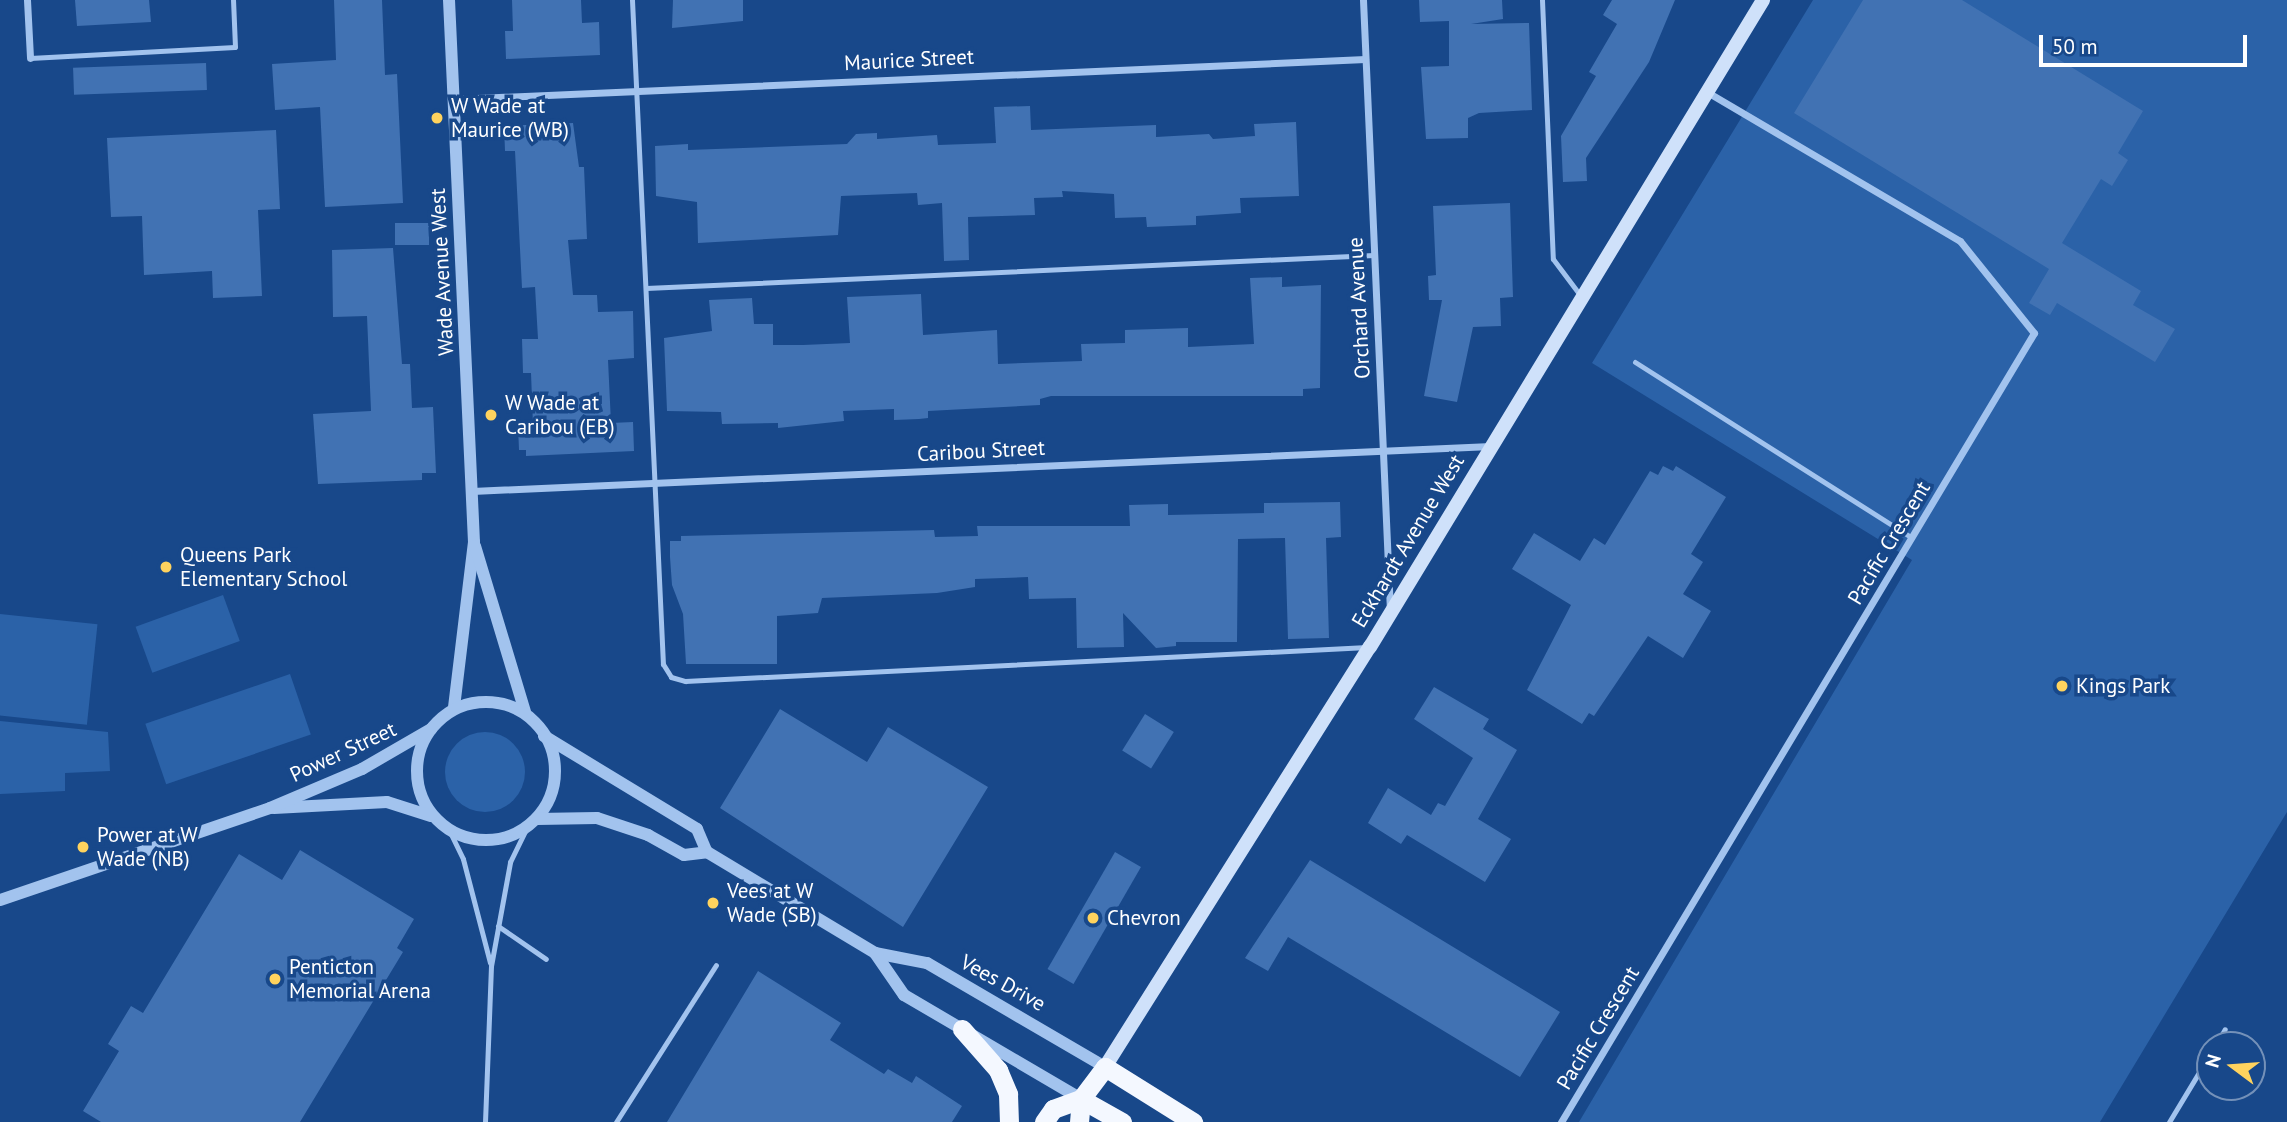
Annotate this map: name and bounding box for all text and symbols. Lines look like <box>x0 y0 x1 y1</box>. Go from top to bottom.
scale bar <box>2042 21 2250 65</box>
text: 50 m <box>2052 33 2098 60</box>
street label: Maurice Street <box>843 44 975 76</box>
place label: W Wade at Maurice (WB) <box>451 93 569 143</box>
marker: W Wade at Maurice (WB) <box>429 110 445 126</box>
street label: Wade Avenue West <box>425 187 459 357</box>
street label: Orchard Avenue <box>1343 236 1375 380</box>
place label: W Wade at Caribou (EB) <box>505 390 615 440</box>
marker: W Wade at Caribou (EB) <box>483 407 499 423</box>
street label: Caribou Street <box>916 435 1046 467</box>
street label: Eckhardt Avenue West <box>1346 450 1470 632</box>
street label: Pacific Crescent <box>1842 477 1936 609</box>
place label: Queens Park Elementary School <box>180 542 348 592</box>
marker: Queens Park Elementary School <box>158 559 174 575</box>
place label: Kings Park <box>2076 673 2170 699</box>
marker: Kings Park <box>2054 678 2070 694</box>
street label: Power Street <box>286 716 400 788</box>
place label: Power at W Wade (NB) <box>97 822 198 872</box>
marker: Power at W Wade (NB) <box>75 839 91 855</box>
place label: Vees at W Wade (SB) <box>727 878 817 928</box>
marker: Vees at W Wade (SB) <box>705 895 721 911</box>
place label: Chevron <box>1107 905 1181 931</box>
marker: Chevron <box>1085 910 1101 926</box>
street label: Vees Drive <box>956 949 1050 1017</box>
place label: Penticton Memorial Arena <box>289 954 432 1004</box>
street label: Pacific Crescent <box>1551 962 1645 1094</box>
marker: Penticton Memorial Arena <box>267 971 283 987</box>
north arrow <box>2196 1031 2266 1101</box>
text: N <box>2199 1051 2226 1070</box>

